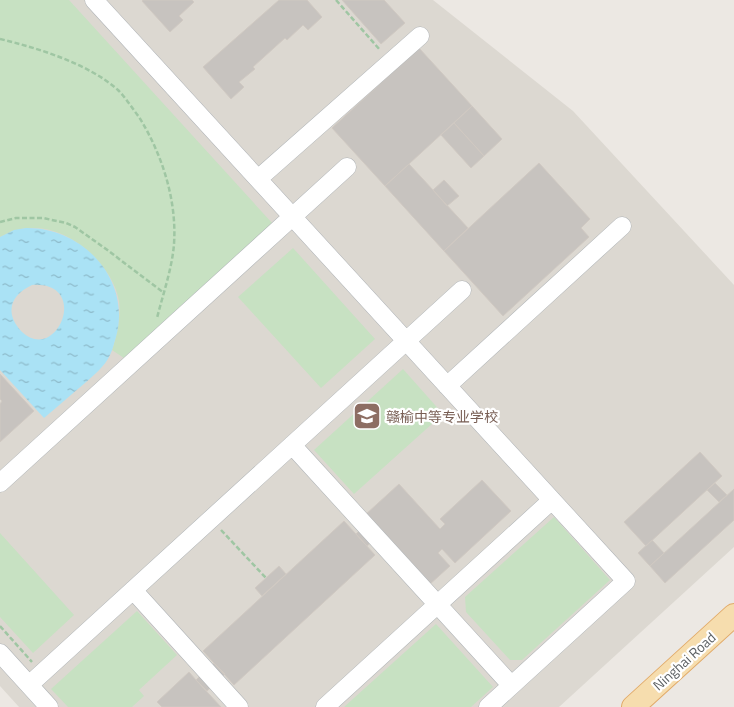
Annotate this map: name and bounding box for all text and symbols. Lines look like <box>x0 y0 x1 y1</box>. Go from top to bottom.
school or university icon: 赣榆中等专业学校 <box>352 401 382 431</box>
place label: 赣榆中等专业学校 <box>386 406 498 427</box>
street label: Ninghai Road <box>648 627 720 695</box>

